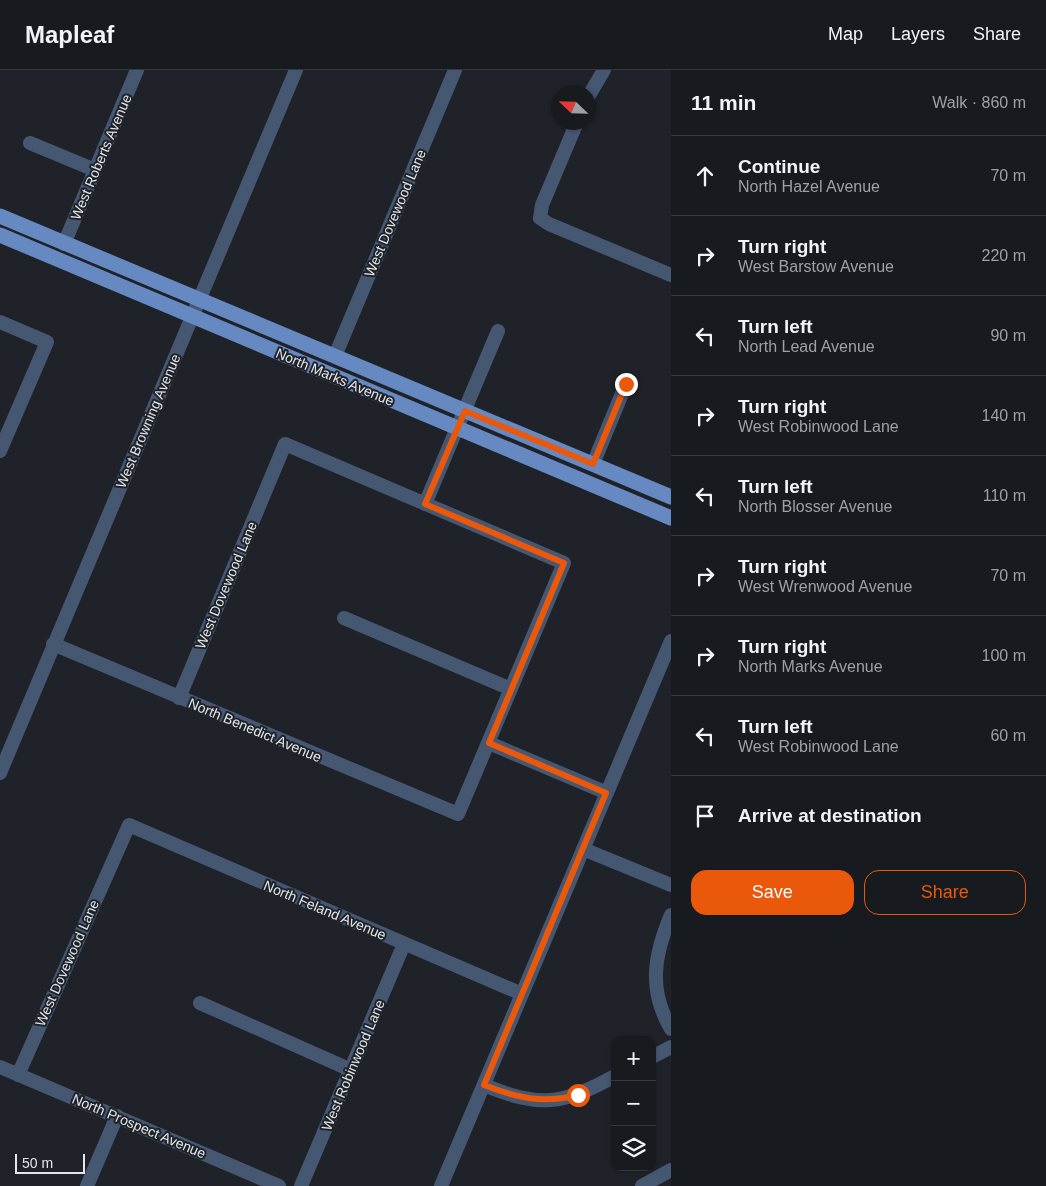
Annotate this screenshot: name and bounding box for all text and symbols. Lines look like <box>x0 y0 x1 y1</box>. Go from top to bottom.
text: Mapleaf <box>25 21 114 48</box>
text: Map <box>828 24 863 44</box>
text: Layers <box>891 24 945 44</box>
text: Share <box>973 24 1021 44</box>
north arrow <box>551 85 596 130</box>
text: 11 min <box>691 91 756 114</box>
street label: West Roberts Avenue <box>67 92 135 222</box>
text: Walk · 860 m <box>932 94 1026 111</box>
street label: West Dovewood Lane <box>361 147 429 279</box>
text: Continue <box>738 156 820 177</box>
icon: ahead <box>691 162 719 190</box>
text: 70 m <box>990 167 1026 184</box>
text: North Hazel Avenue <box>738 178 880 195</box>
text: Turn right <box>738 236 826 257</box>
icon: right <box>691 242 719 270</box>
text: 220 m <box>982 247 1026 264</box>
text: West Barstow Avenue <box>738 258 894 275</box>
text: Turn left <box>738 316 813 337</box>
icon: left <box>691 322 719 350</box>
text: 90 m <box>990 327 1026 344</box>
text: North Lead Avenue <box>738 338 875 355</box>
street label: North Marks Avenue <box>274 345 397 409</box>
street label: West Browning Avenue <box>112 351 184 491</box>
route end <box>615 373 638 396</box>
text: Turn right <box>738 396 826 417</box>
icon: right <box>691 402 719 430</box>
text: 140 m <box>982 407 1026 424</box>
text: West Robinwood Lane <box>738 418 899 435</box>
text: Turn left <box>738 476 813 497</box>
icon: left <box>691 482 719 510</box>
text: 110 m <box>983 487 1026 504</box>
text: North Blosser Avenue <box>738 498 892 515</box>
street label: West Dovewood Lane <box>192 519 260 651</box>
text: Turn right <box>738 556 826 577</box>
icon: right <box>691 562 719 590</box>
text: 70 m <box>990 567 1026 584</box>
text: West Wrenwood Avenue <box>738 578 912 595</box>
text: Turn right <box>738 636 826 657</box>
icon: right <box>691 642 719 670</box>
text: 100 m <box>982 647 1026 664</box>
text: North Marks Avenue <box>738 658 883 675</box>
street label: North Benedict Avenue <box>186 695 324 765</box>
text: Turn left <box>738 716 813 737</box>
icon: left <box>691 722 719 750</box>
text: 60 m <box>990 727 1026 744</box>
text: West Robinwood Lane <box>738 738 899 755</box>
icon: arrive <box>691 802 719 830</box>
text: Arrive at destination <box>738 805 922 826</box>
button: Save <box>691 870 854 915</box>
button: Share <box>864 870 1026 915</box>
street label: North Feland Avenue <box>261 877 389 943</box>
street label: West Dovewood Lane <box>32 897 102 1029</box>
street label: West Robinwood Lane <box>318 997 388 1133</box>
map controls <box>611 1036 656 1171</box>
button: + <box>611 1036 656 1081</box>
button: − <box>611 1081 656 1126</box>
route start <box>567 1084 590 1107</box>
street label: North Prospect Avenue <box>70 1091 208 1162</box>
button: layers <box>611 1126 656 1171</box>
scale bar <box>15 1151 85 1174</box>
text: 50 m <box>22 1155 53 1171</box>

